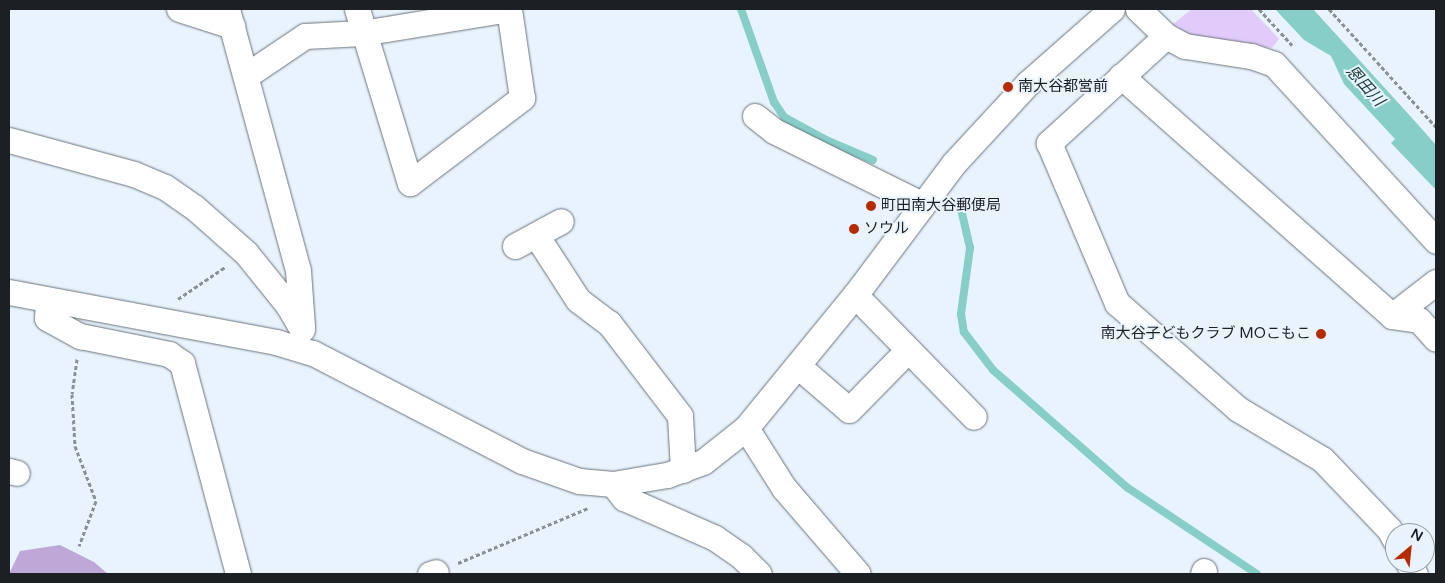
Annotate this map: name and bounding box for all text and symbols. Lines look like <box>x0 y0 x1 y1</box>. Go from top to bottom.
water label: 恩田川 <box>1342 62 1388 110</box>
place label: 南大谷都営前 <box>1018 78 1108 96</box>
marker: 南大谷都営前 <box>1002 81 1014 93</box>
place label: 町田南大谷郵便局 <box>881 197 1001 215</box>
marker: 町田南大谷郵便局 <box>865 200 877 212</box>
place label: ソウル <box>864 220 909 238</box>
marker: ソウル <box>848 223 860 235</box>
place label: 南大谷子どもクラブ MOこもこ <box>1100 325 1311 343</box>
marker: 南大谷子どもクラブ MOこもこ <box>1315 328 1327 340</box>
north arrow <box>1385 523 1435 573</box>
text: N <box>1408 525 1426 545</box>

